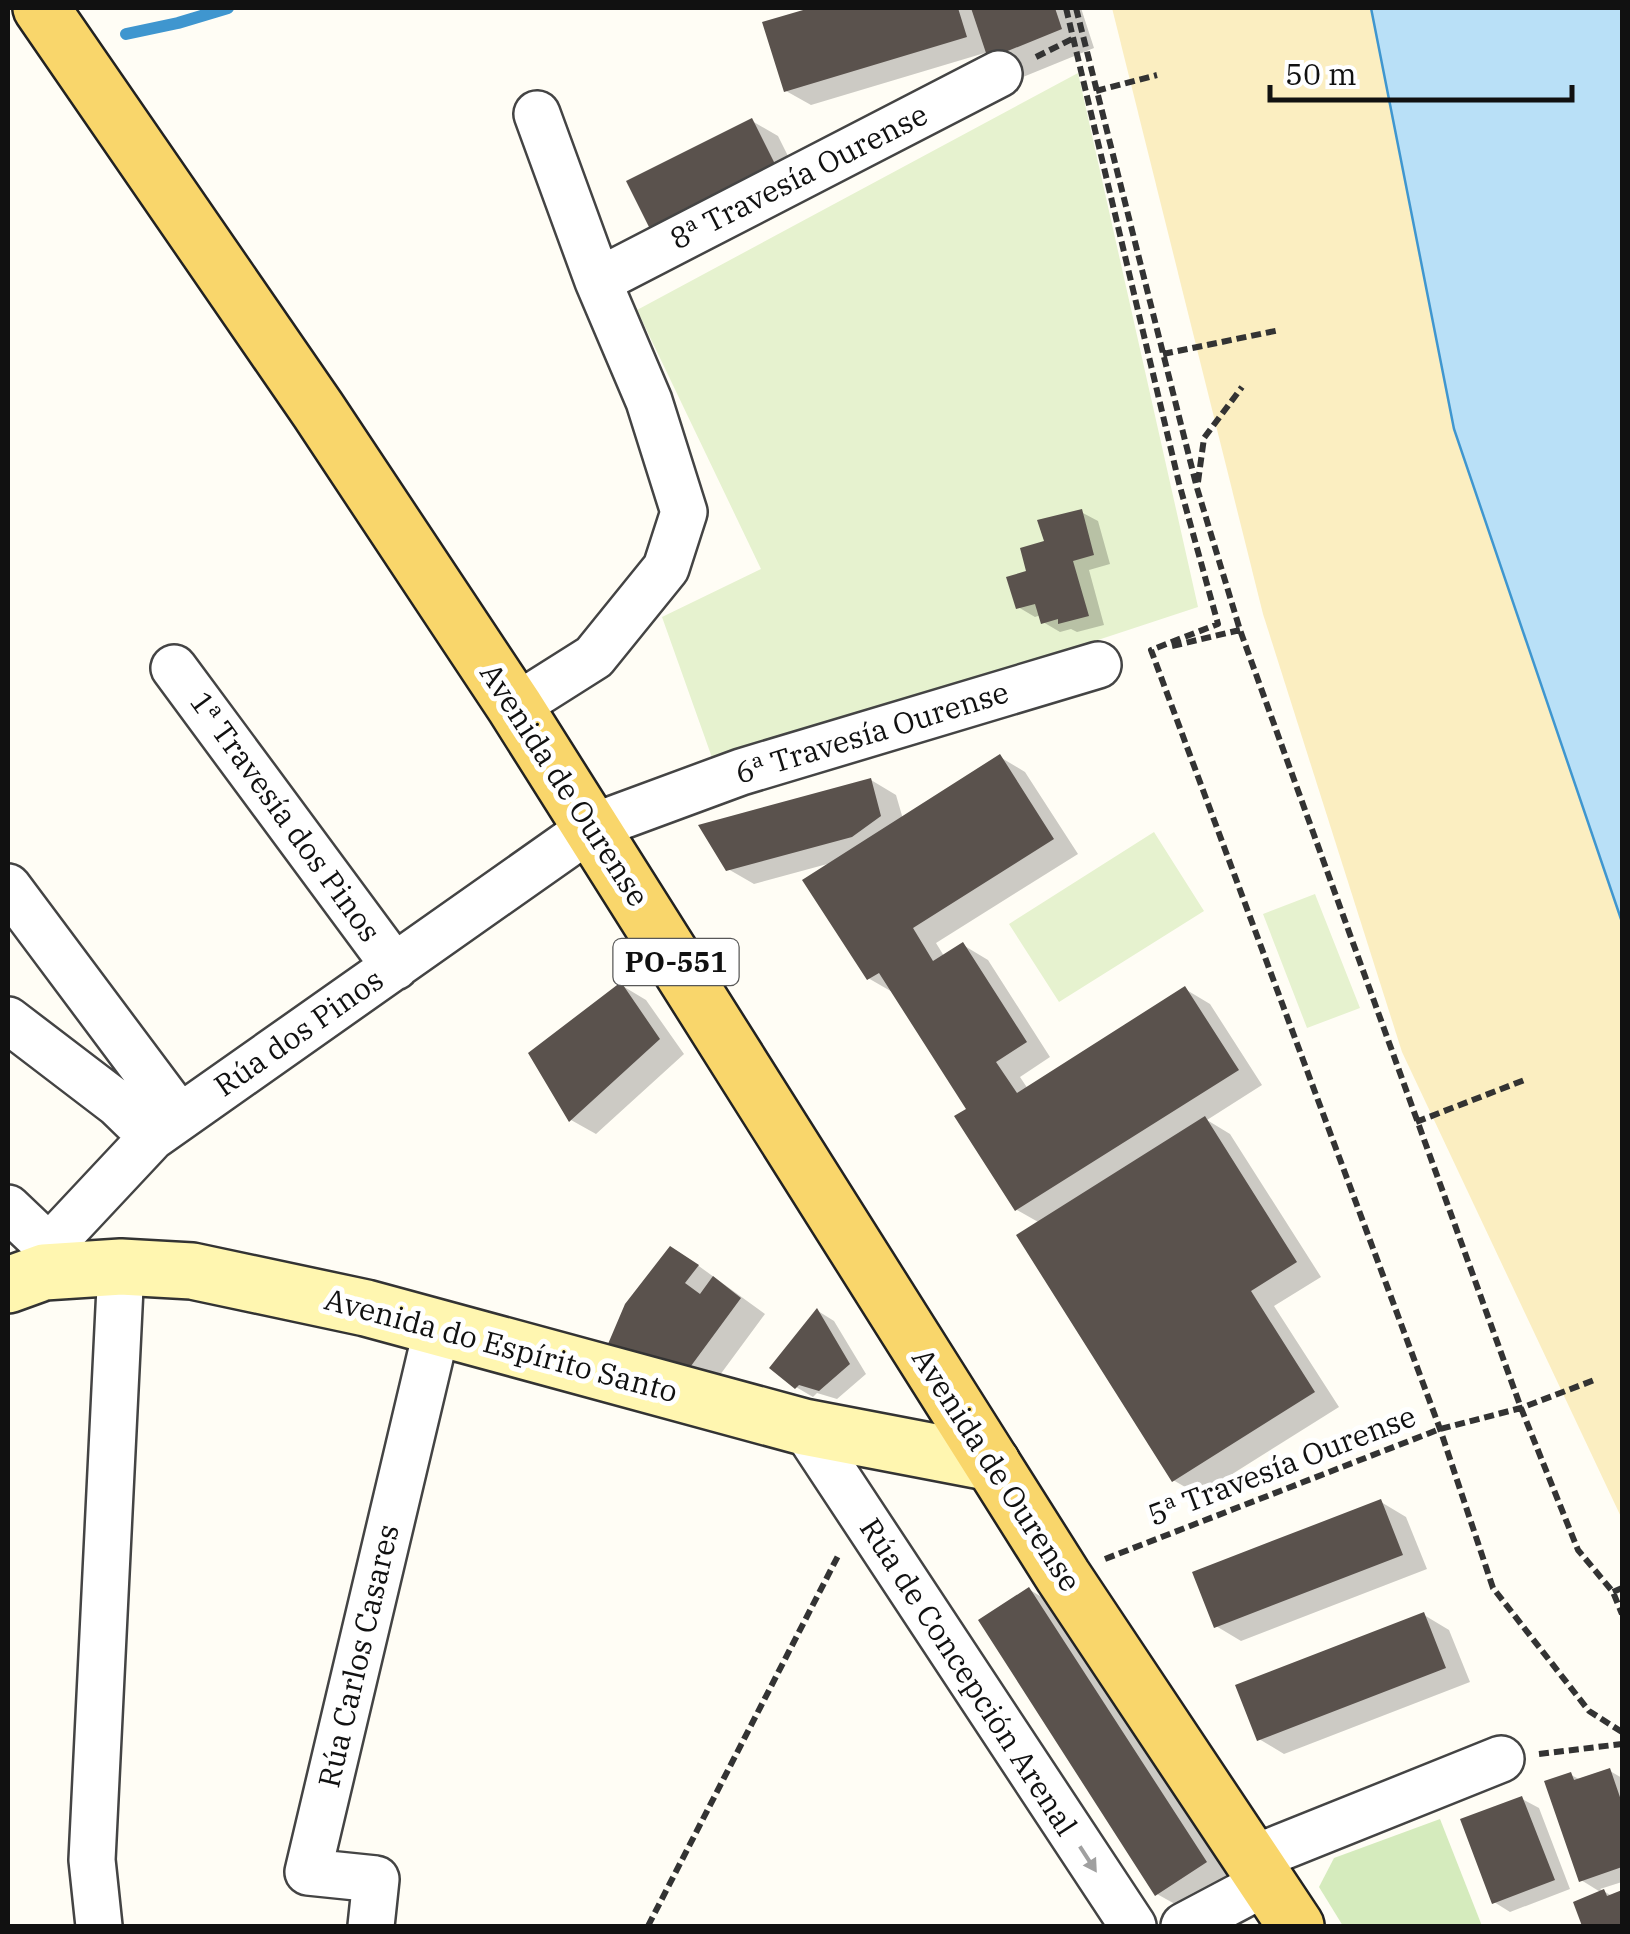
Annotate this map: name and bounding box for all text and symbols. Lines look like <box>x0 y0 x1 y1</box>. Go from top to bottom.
scale bar <box>1270 40 1572 102</box>
text: 50 m <box>1285 54 1357 93</box>
street label: 8ª Travesía Ourense <box>663 94 934 257</box>
street label: Avenida de Ourense <box>472 655 659 913</box>
street label: 6ª Travesía Ourense <box>730 671 1013 792</box>
street label: 1ª Travesía dos Pinos <box>182 683 390 949</box>
road number: PO-551 <box>614 939 738 985</box>
street label: Rúa dos Pinos <box>206 959 390 1104</box>
street label: Avenida do Espírito Santo <box>321 1279 682 1410</box>
street label: Avenida de Ourense <box>904 1340 1091 1598</box>
street label: 5ª Travesía Ourense <box>1142 1396 1421 1534</box>
street label: Rúa de Concepción Arenal <box>852 1510 1087 1842</box>
street label: Rúa Carlos Casares <box>308 1520 407 1791</box>
one-way arrow <box>1079 1845 1097 1872</box>

